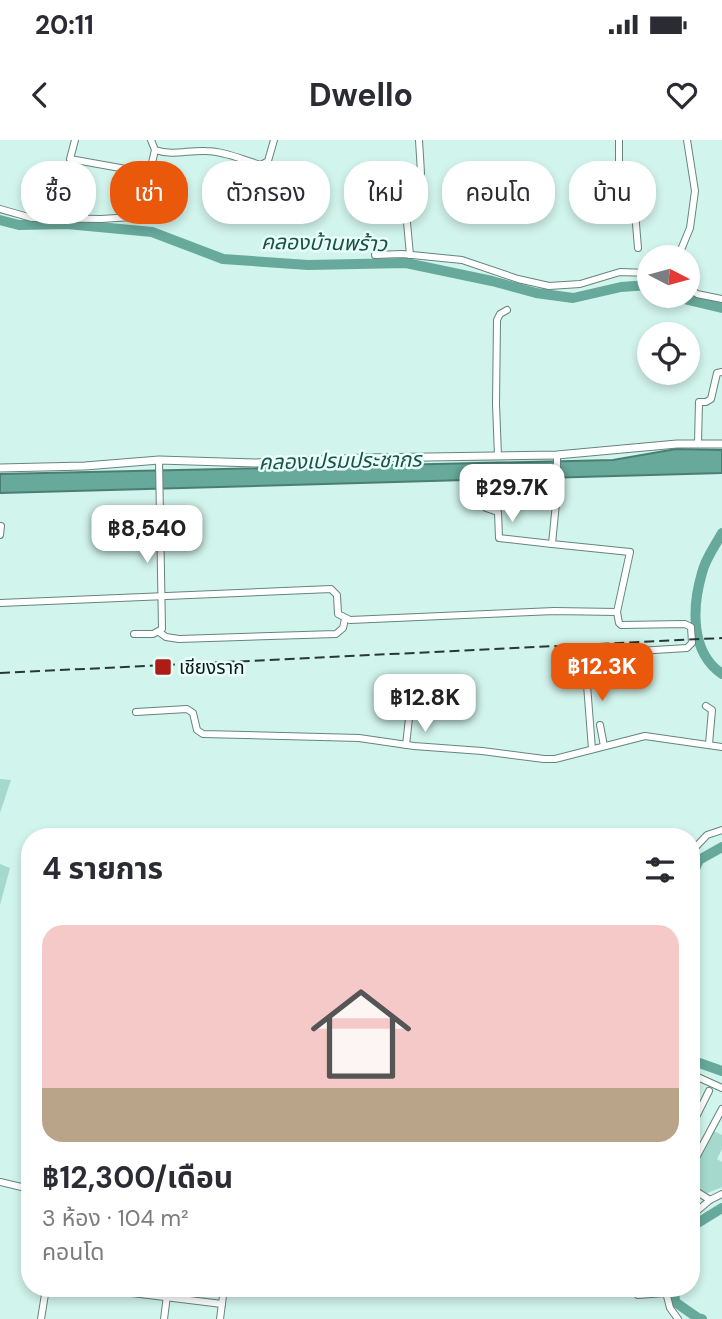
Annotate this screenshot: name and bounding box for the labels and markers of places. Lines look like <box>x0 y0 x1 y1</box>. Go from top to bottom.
pin: ฿29.7K <box>455 464 569 524</box>
pin: ฿8,540 <box>90 506 204 565</box>
pin: ฿12.3K <box>545 644 659 703</box>
place label: เชียงราก <box>179 655 245 680</box>
marker: เชียงราก <box>153 657 173 677</box>
pin: ฿12.8K <box>368 674 482 734</box>

